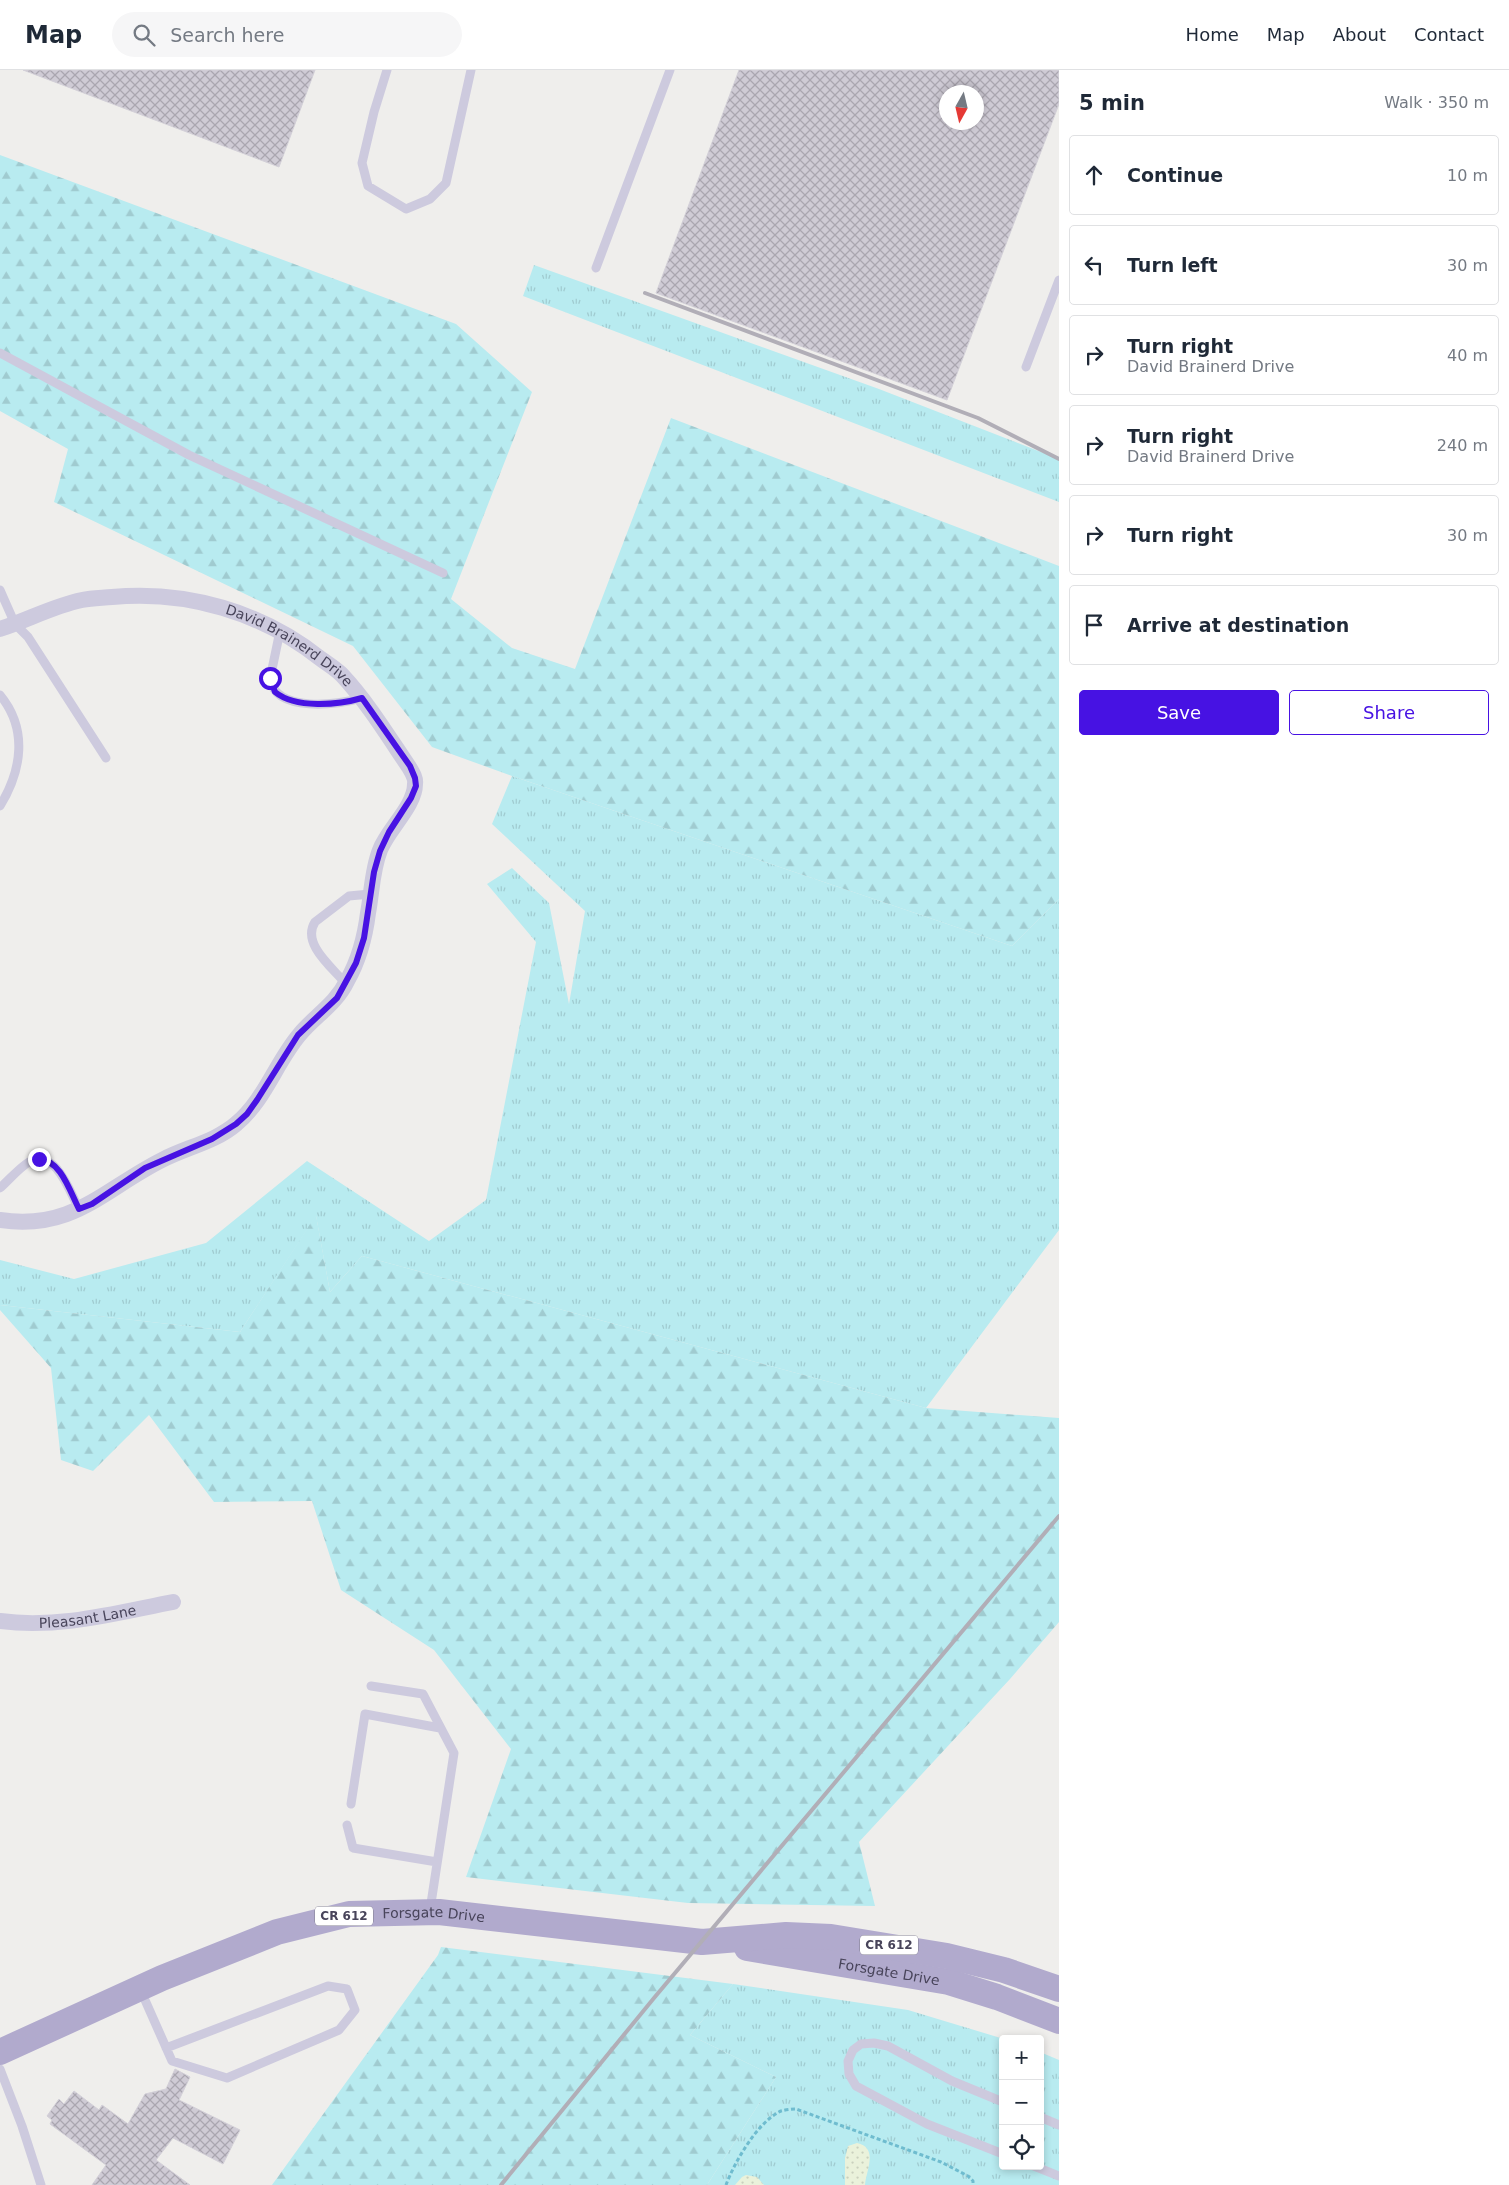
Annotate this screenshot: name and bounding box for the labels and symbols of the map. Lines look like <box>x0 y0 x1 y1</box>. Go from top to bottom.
north arrow <box>939 85 984 130</box>
street label: David Brainerd Drive <box>224 601 356 689</box>
route start <box>259 667 282 690</box>
route end <box>28 1148 51 1171</box>
street label: Pleasant Lane <box>39 1602 138 1631</box>
street label: Forsgate Drive <box>382 1904 486 1925</box>
road number: CR 612 <box>315 1906 373 1925</box>
road number: CR 612 <box>860 1936 918 1954</box>
street label: Forsgate Drive <box>837 1955 941 1988</box>

